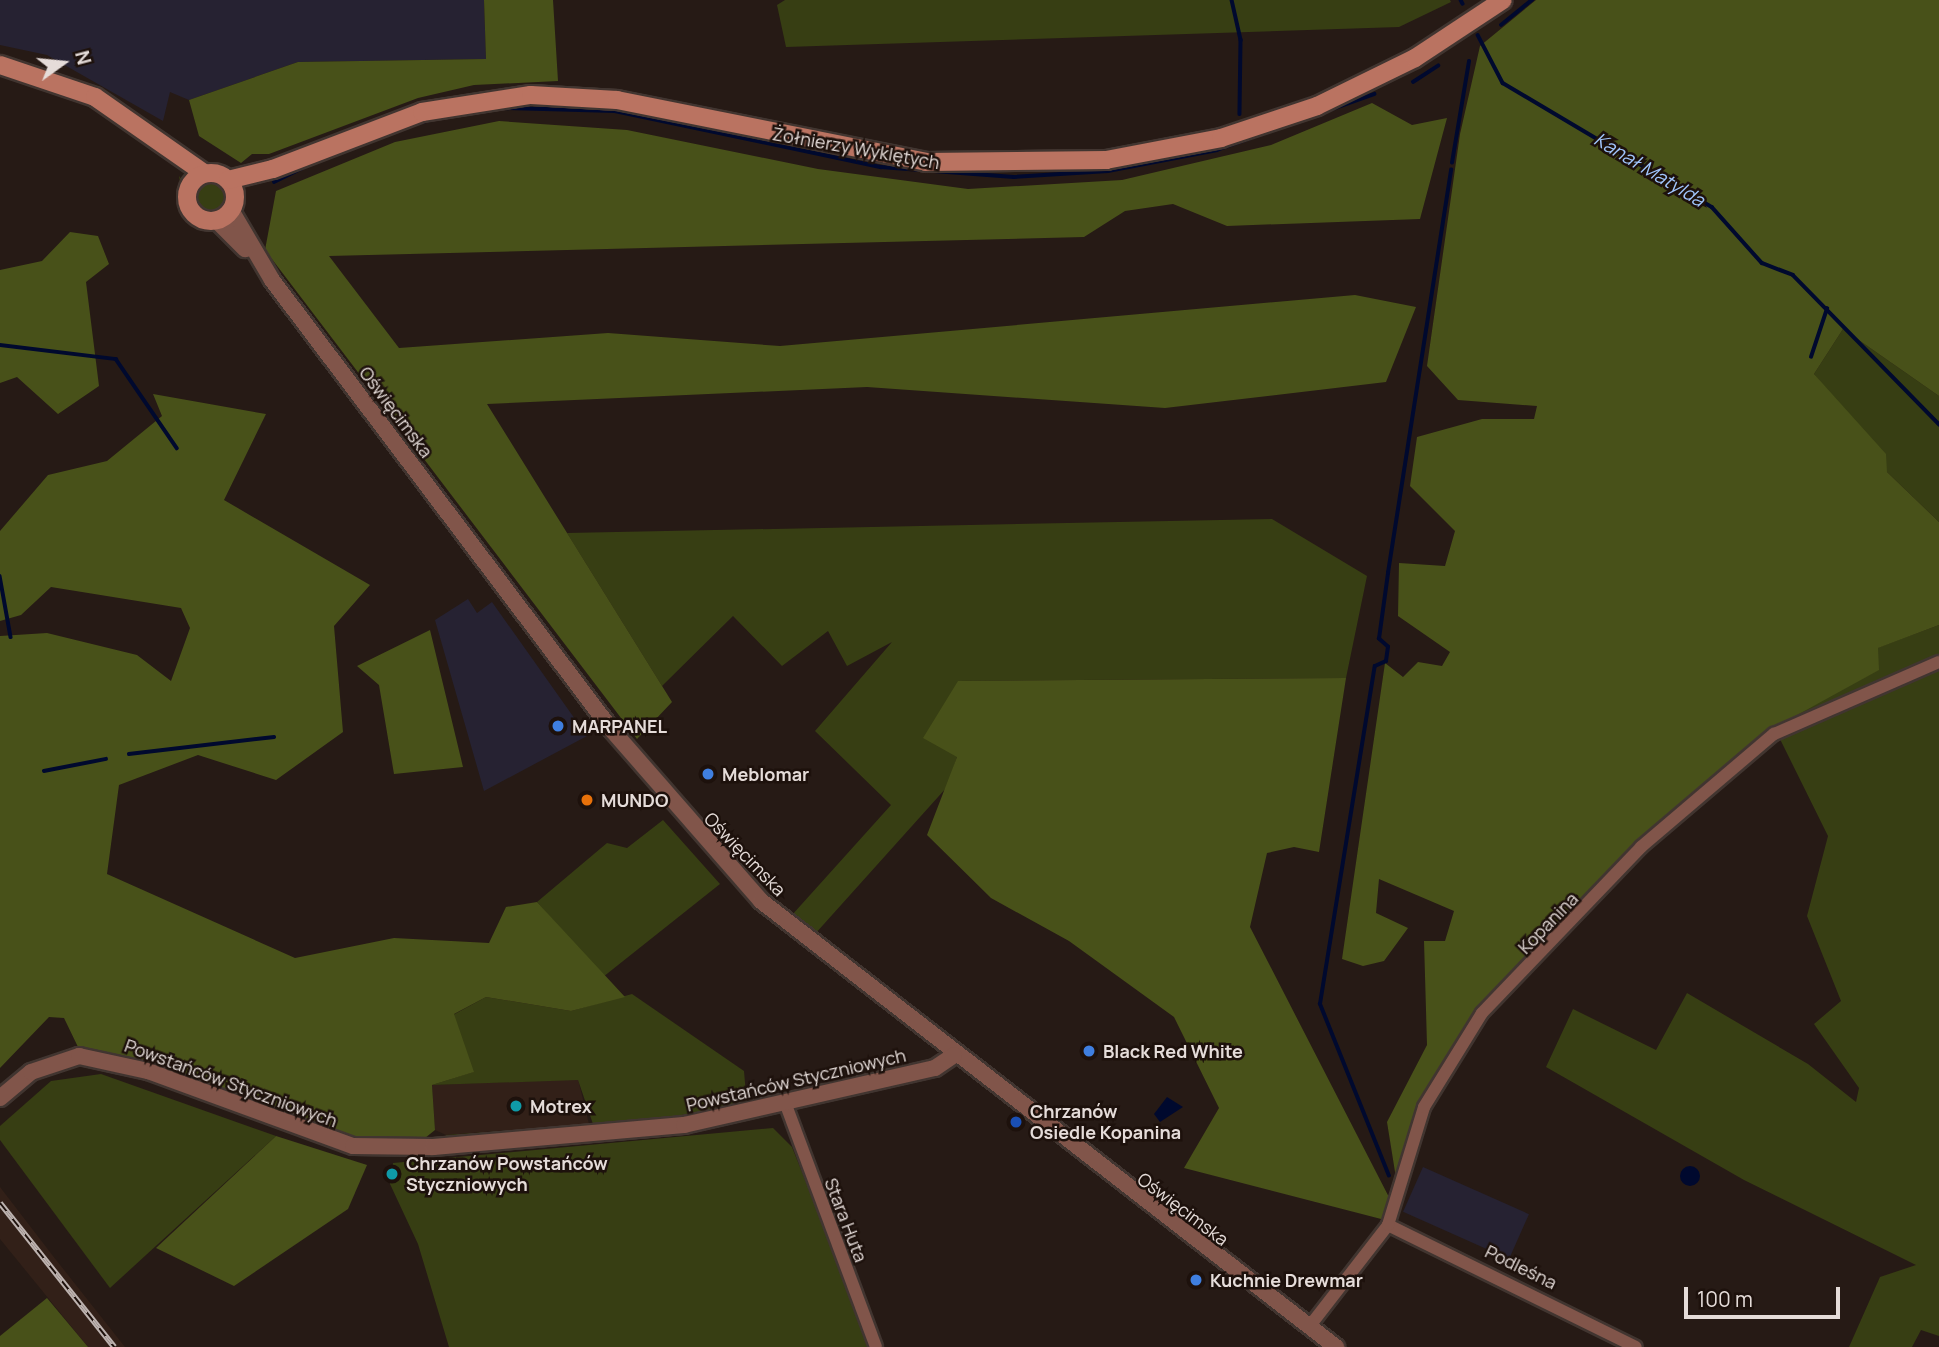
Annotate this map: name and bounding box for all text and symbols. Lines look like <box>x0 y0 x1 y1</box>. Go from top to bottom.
north arrow <box>28 28 98 98</box>
text: N <box>69 48 98 68</box>
street label: Żołnierzy Wyklętych <box>771 123 941 173</box>
water label: Kanał Matylda <box>1590 128 1708 212</box>
street label: Oświęcimska <box>355 362 437 462</box>
place label: MARPANEL <box>572 715 667 737</box>
marker: MARPANEL <box>550 718 566 734</box>
place label: Meblomar <box>722 763 809 785</box>
marker: Meblomar <box>700 766 716 782</box>
place label: MUNDO <box>601 789 668 811</box>
marker: MUNDO <box>579 792 595 808</box>
street label: Oświęcimska <box>700 808 790 900</box>
street label: Kopanina <box>1514 888 1582 958</box>
street label: Powstańców Styczniowych <box>122 1034 340 1132</box>
place label: Black Red White <box>1103 1040 1243 1062</box>
marker: Black Red White <box>1081 1043 1097 1059</box>
street label: Powstańców Styczniowych <box>684 1044 908 1116</box>
place label: Motrex <box>530 1095 592 1117</box>
marker: Motrex <box>508 1098 524 1114</box>
place label: Chrzanów Osiedle Kopanina <box>1030 1101 1181 1144</box>
marker: Chrzanów Osiedle Kopanina <box>1008 1114 1024 1130</box>
place label: Chrzanów Powstańców Styczniowych <box>406 1153 608 1196</box>
marker: Chrzanów Powstańców Styczniowych <box>384 1166 400 1182</box>
street label: Oświęcimska <box>1133 1168 1233 1250</box>
street label: Stara Huta <box>820 1175 872 1265</box>
street label: Podleśna <box>1482 1240 1560 1294</box>
place label: Kuchnie Drewmar <box>1210 1269 1363 1291</box>
marker: Kuchnie Drewmar <box>1188 1272 1204 1288</box>
scale bar <box>1687 1274 1843 1318</box>
text: 100 m <box>1697 1285 1753 1313</box>

